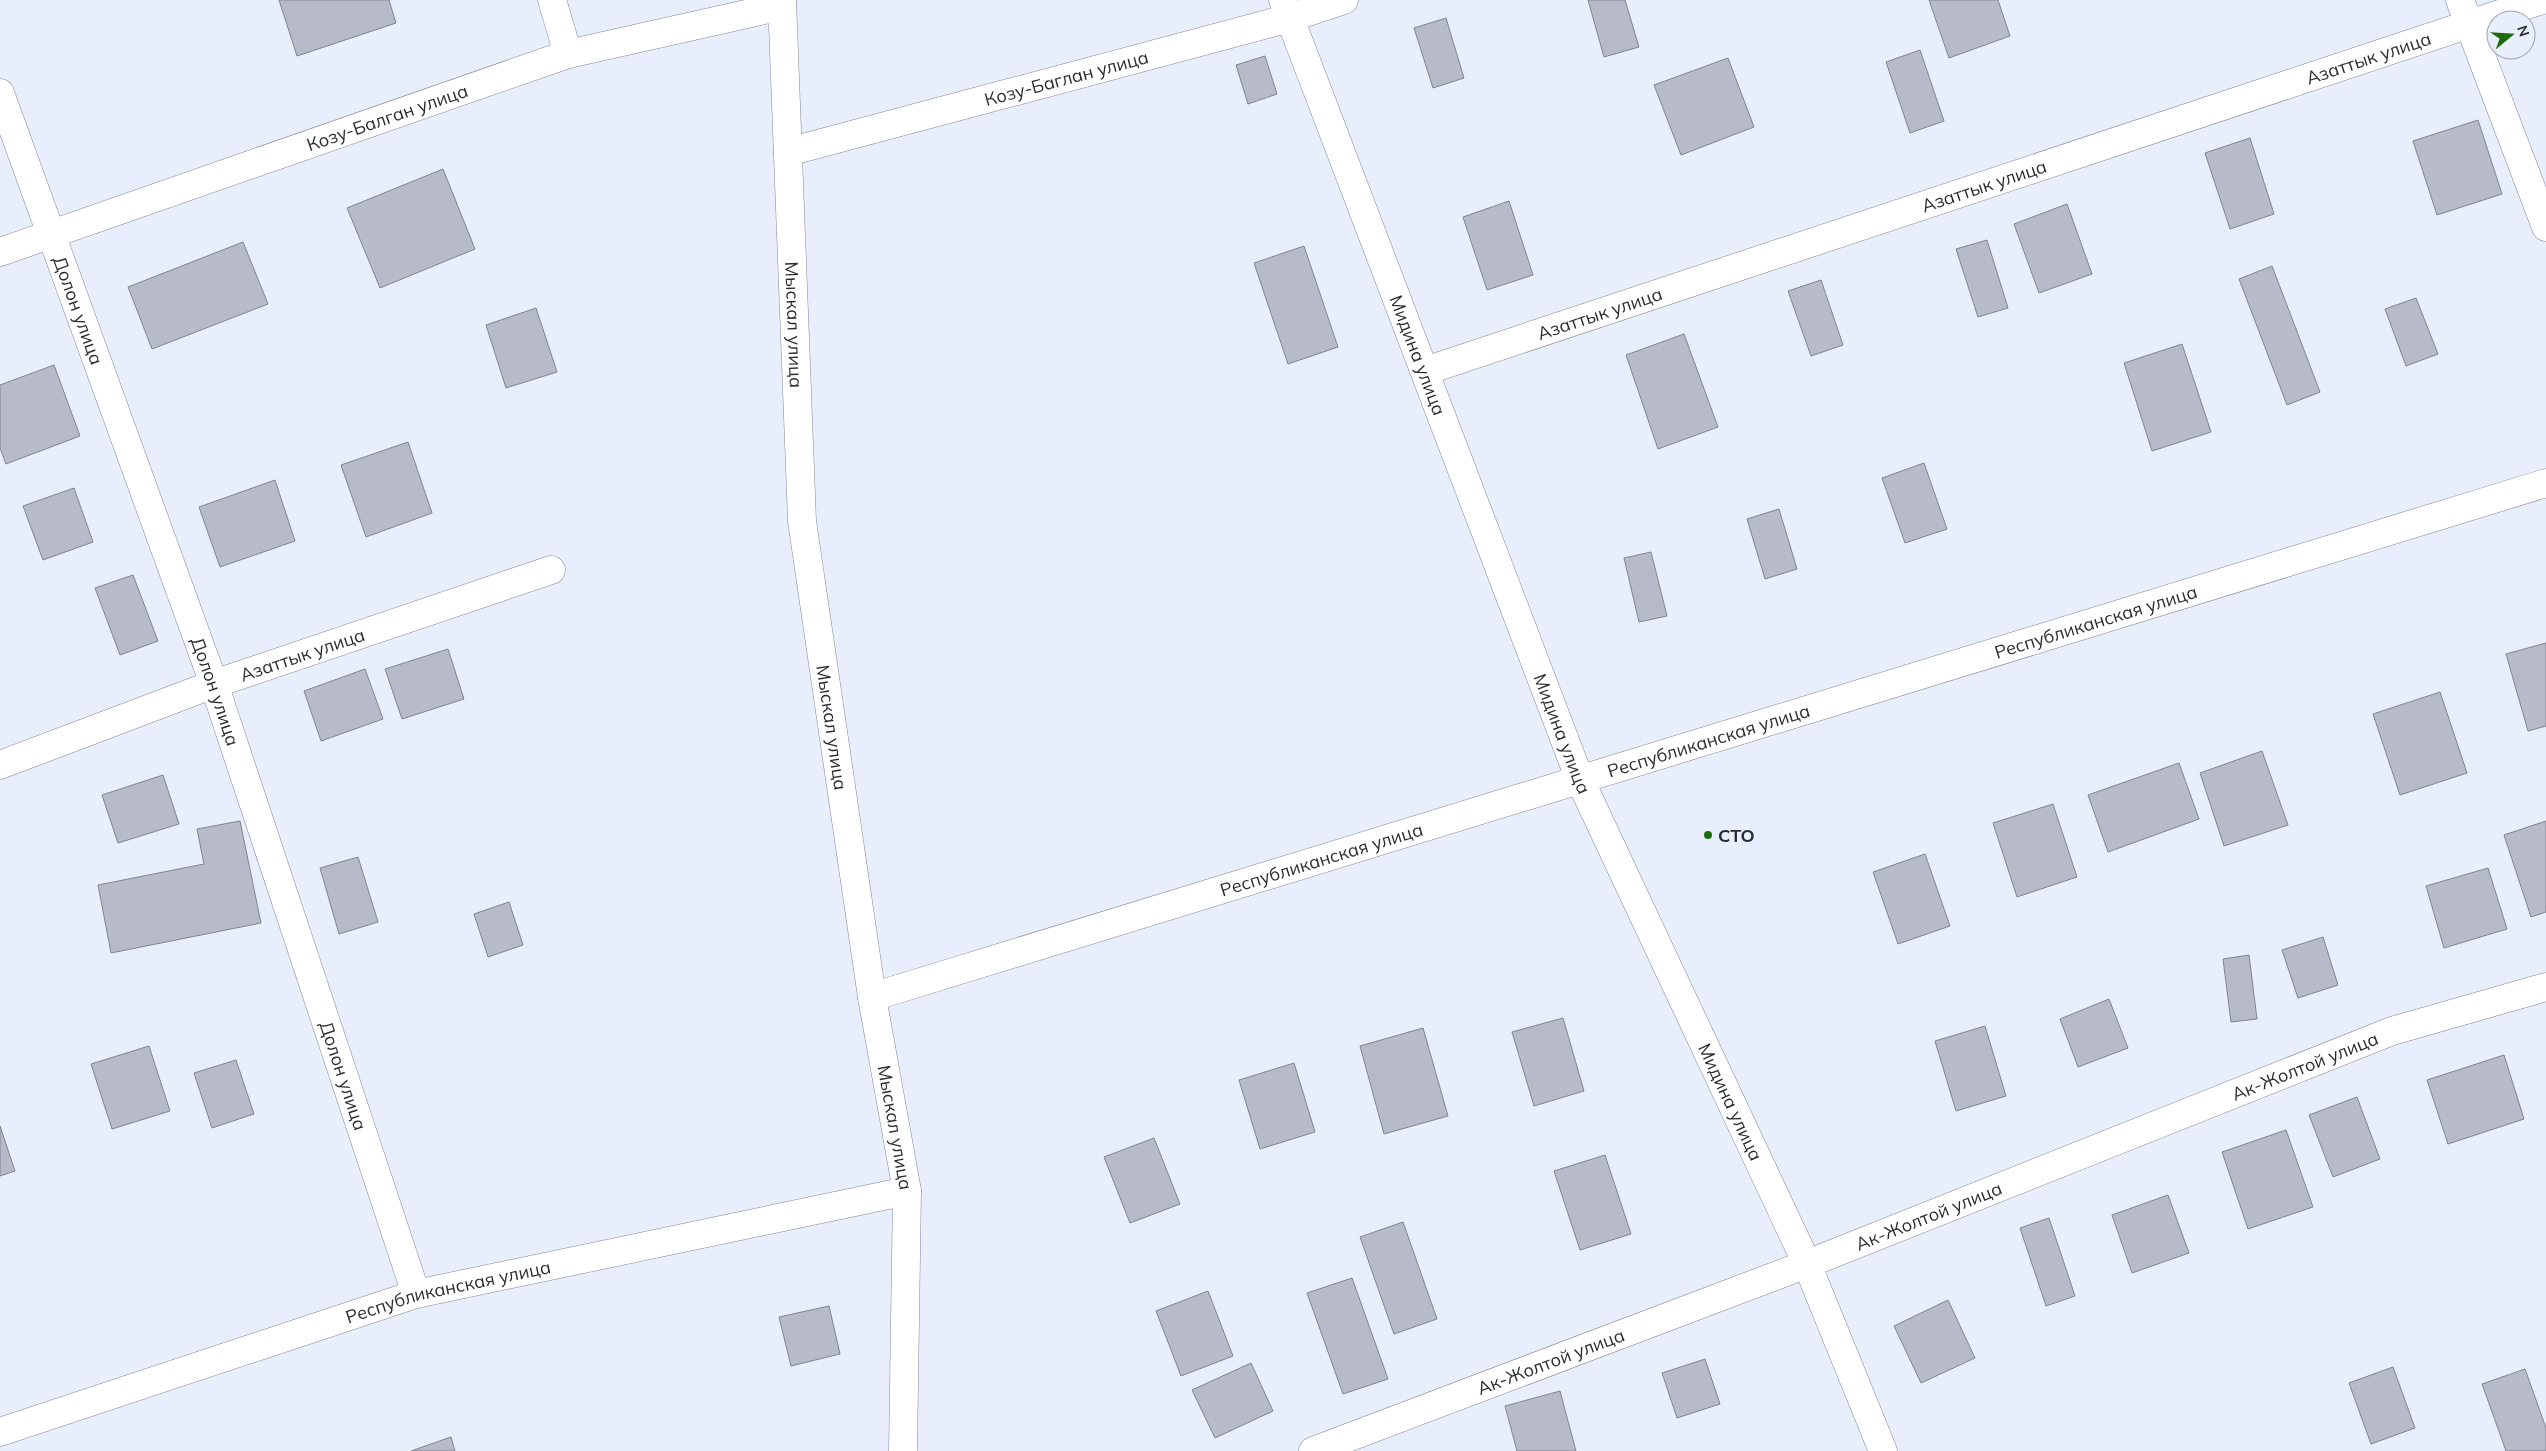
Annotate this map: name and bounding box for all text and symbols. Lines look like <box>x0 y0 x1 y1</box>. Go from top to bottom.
north arrow <box>2486 10 2536 60</box>
text: N <box>2513 23 2534 39</box>
street label: Азаттык улица <box>2303 26 2434 89</box>
street label: Козу-Баглан улица <box>982 45 1151 111</box>
street label: Козу-Балган улица <box>303 78 471 156</box>
street label: Азаттык улица <box>1919 154 2049 217</box>
street label: Долон улица <box>48 253 109 368</box>
street label: Мыскал улица <box>781 261 808 388</box>
street label: Азаттык улица <box>1534 282 1665 344</box>
street label: Мидина улица <box>1385 292 1452 418</box>
street label: Республиканская улица <box>1991 579 2200 663</box>
street label: Азаттык улица <box>237 622 368 686</box>
street label: Долон улица <box>186 634 245 749</box>
street label: Мыскал улица <box>812 663 853 792</box>
street label: Мидина улица <box>1529 670 1596 797</box>
street label: Республиканская улица <box>1604 698 1813 782</box>
street label: Республиканская улица <box>1217 817 1425 901</box>
place label: СТО <box>1718 824 1755 847</box>
marker: СТО <box>1702 829 1714 841</box>
street label: Долон улица <box>315 1018 372 1133</box>
street label: Ак-Жолтой улица <box>2228 1026 2381 1105</box>
street label: Мидина улица <box>1694 1039 1768 1164</box>
street label: Мыскал улица <box>873 1063 918 1192</box>
street label: Ак-Жолтой улица <box>1852 1176 2005 1255</box>
street label: Республиканская улица <box>342 1255 553 1328</box>
street label: Ак-Жолтой улица <box>1474 1323 1628 1399</box>

